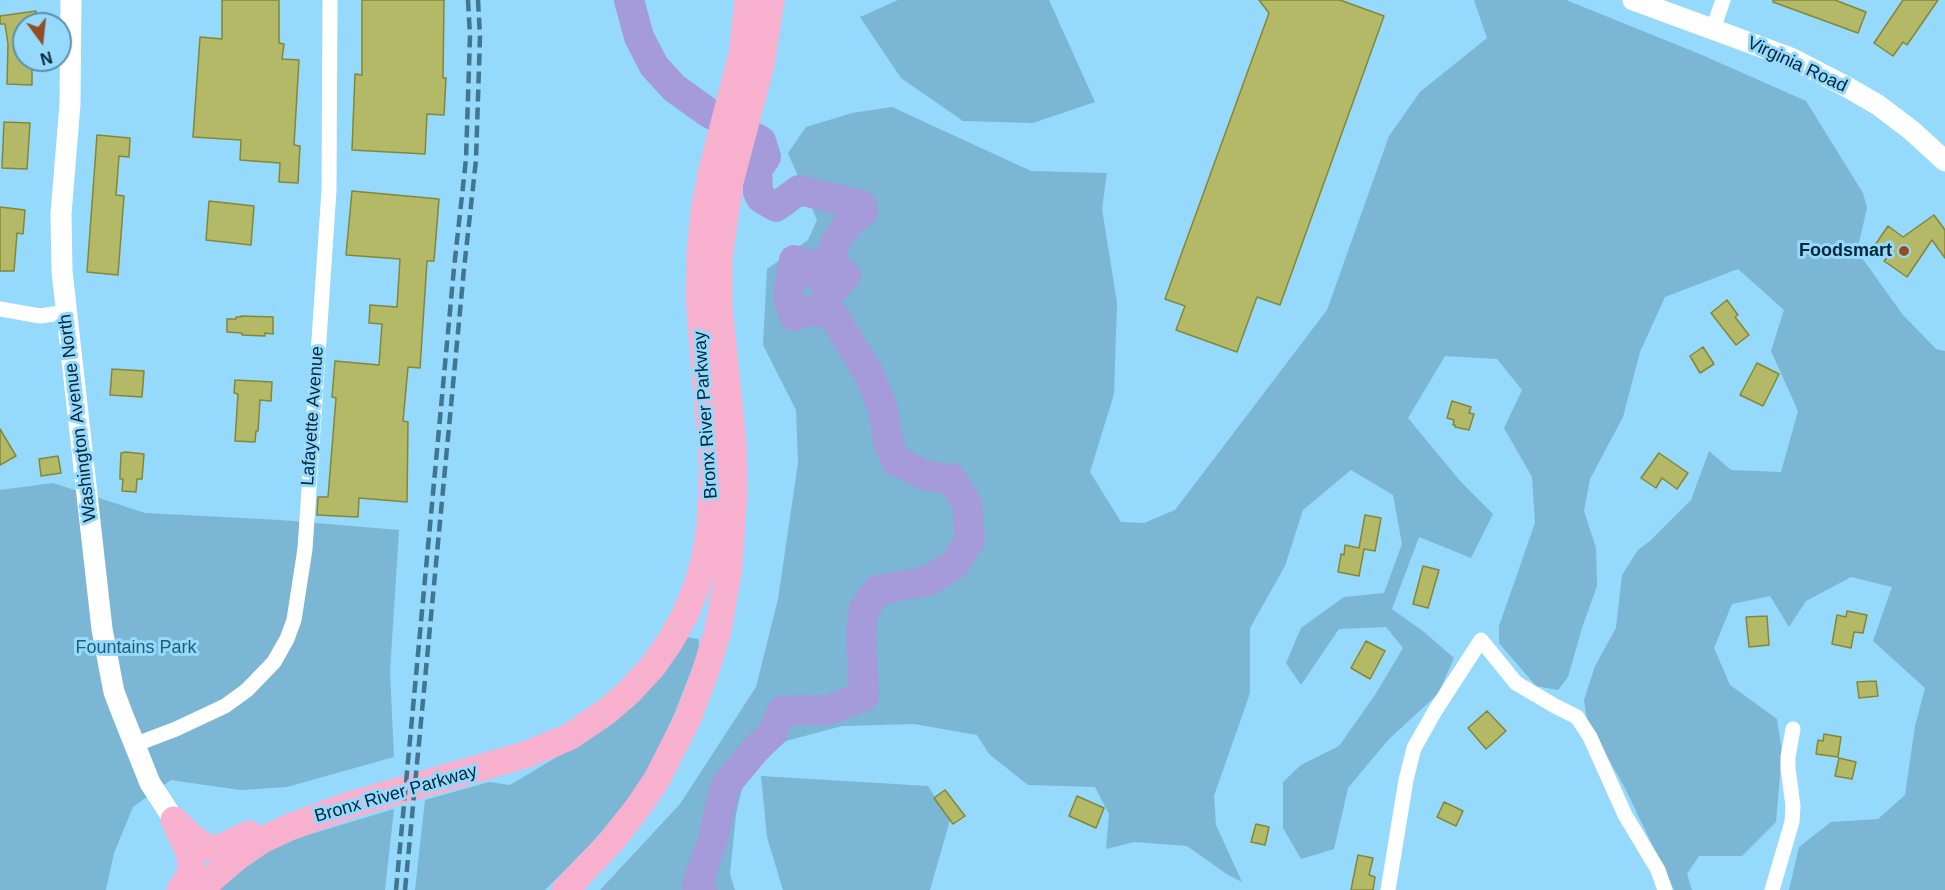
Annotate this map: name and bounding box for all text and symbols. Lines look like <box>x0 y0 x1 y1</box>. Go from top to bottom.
north arrow <box>12 12 72 72</box>
street label: Virginia Road <box>1744 32 1850 98</box>
text: N <box>38 48 54 68</box>
place label: Foodsmart <box>1799 240 1892 262</box>
marker: Foodsmart <box>1897 244 1911 258</box>
street label: Washington Avenue North <box>55 313 101 523</box>
street label: Bronx River Parkway <box>689 330 723 500</box>
street label: Lafayette Avenue <box>297 346 329 486</box>
park label: Fountains Park <box>75 637 197 659</box>
street label: Bronx River Parkway <box>312 760 480 828</box>

